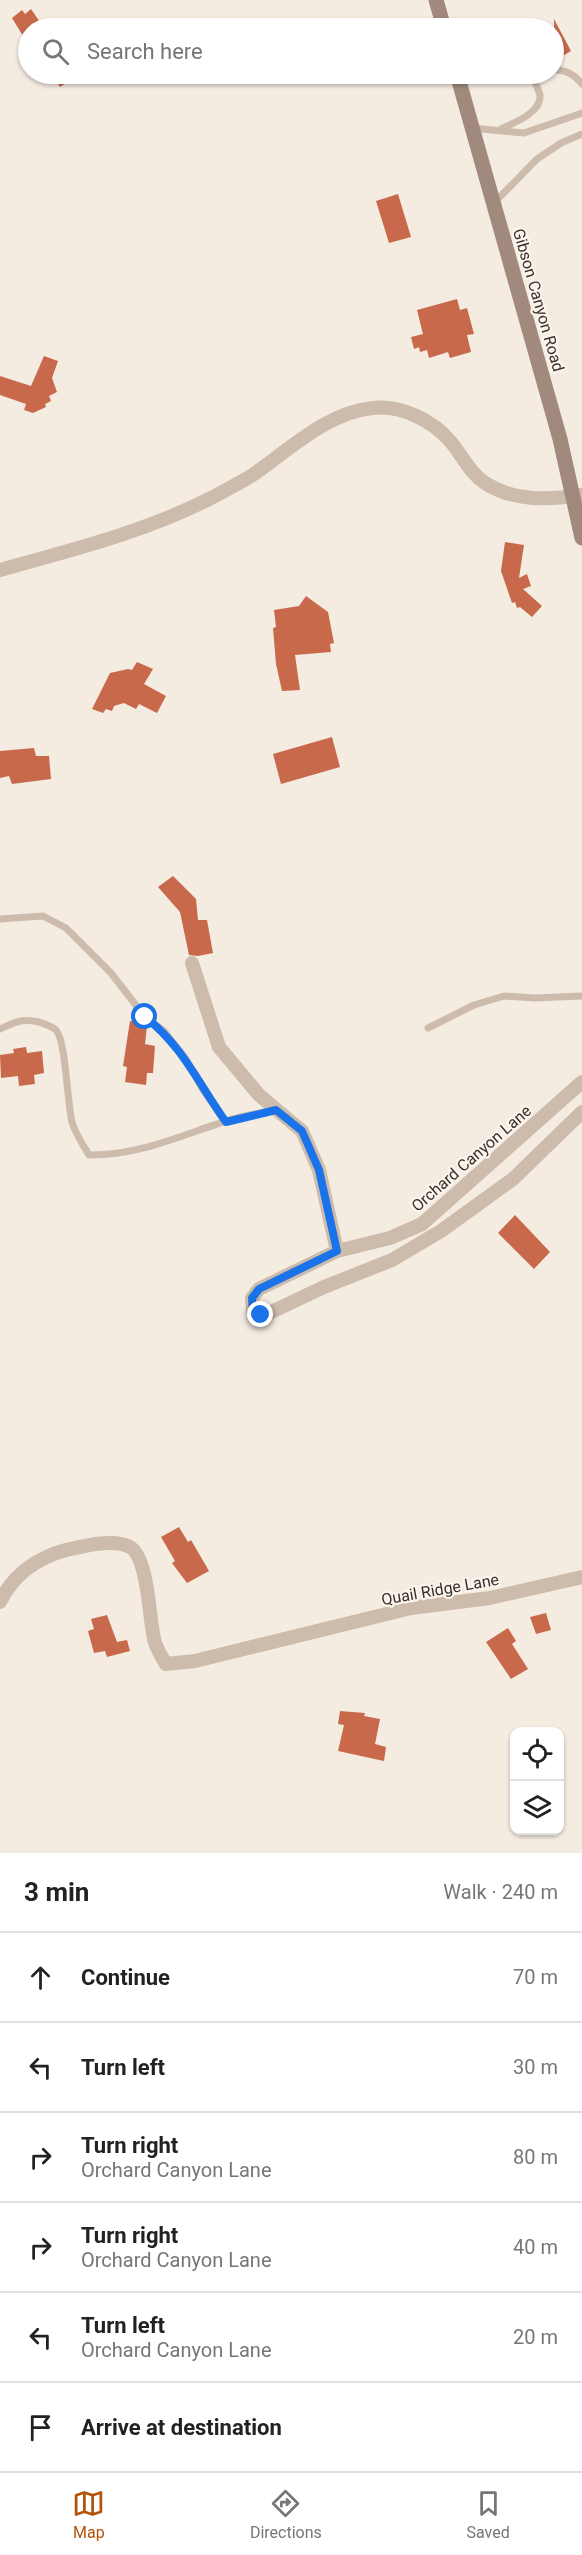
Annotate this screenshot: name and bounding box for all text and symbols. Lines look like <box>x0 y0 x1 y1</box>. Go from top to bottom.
search box <box>18 18 564 84</box>
icon: search <box>39 35 72 68</box>
text: Search here <box>87 39 203 64</box>
street label: Gibson Canyon Road <box>509 226 568 374</box>
route start <box>131 1003 157 1029</box>
street label: Orchard Canyon Lane <box>408 1101 535 1216</box>
route end <box>247 1301 273 1327</box>
street label: Quail Ridge Lane <box>380 1570 500 1609</box>
map controls <box>510 1727 564 1835</box>
button: locate <box>510 1727 564 1781</box>
button: layers <box>510 1781 564 1835</box>
text: 3 min <box>24 1877 89 1907</box>
text: Walk · 240 m <box>443 1880 558 1904</box>
icon: ahead <box>24 1961 57 1994</box>
text: Continue <box>81 1965 170 1990</box>
text: 70 m <box>513 1965 558 1989</box>
icon: left <box>24 2051 57 2084</box>
text: Turn left <box>81 2055 165 2080</box>
text: 30 m <box>513 2055 558 2079</box>
text: Turn right <box>81 2133 178 2158</box>
icon: right <box>24 2141 57 2174</box>
text: 80 m <box>513 2145 558 2169</box>
text: Orchard Canyon Lane <box>81 2158 272 2182</box>
text: Turn right <box>81 2223 178 2248</box>
icon: right <box>24 2231 57 2264</box>
text: 40 m <box>513 2235 558 2259</box>
text: Orchard Canyon Lane <box>81 2248 272 2272</box>
text: Turn left <box>81 2313 165 2338</box>
icon: left <box>24 2321 57 2354</box>
text: 20 m <box>513 2325 558 2349</box>
text: Orchard Canyon Lane <box>81 2338 272 2362</box>
icon: arrive <box>24 2411 57 2444</box>
text: Arrive at destination <box>81 2415 282 2440</box>
tab: Map <box>72 2487 105 2542</box>
tab: Directions <box>250 2487 322 2542</box>
tab: Saved <box>466 2487 510 2542</box>

